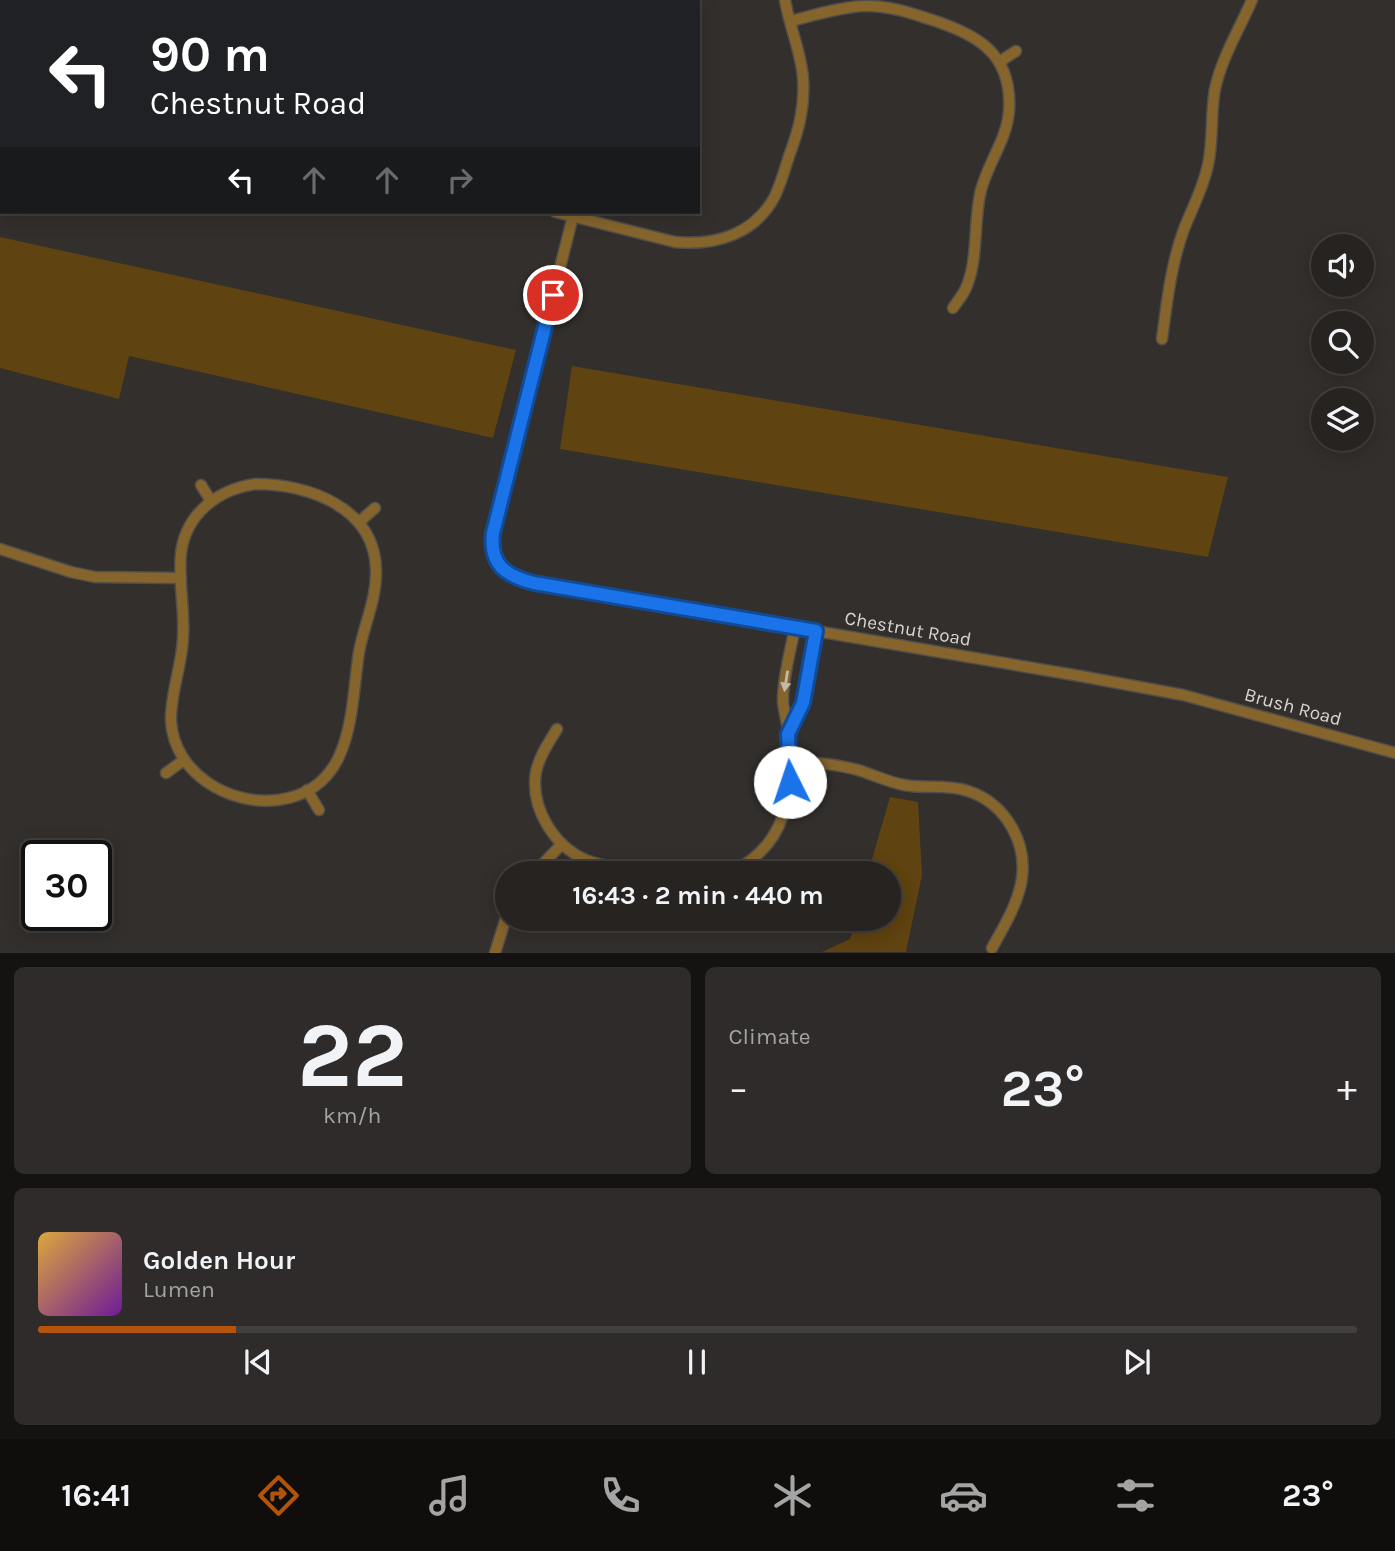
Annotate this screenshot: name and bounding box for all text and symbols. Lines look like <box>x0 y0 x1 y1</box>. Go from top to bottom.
text: 90 m <box>150 26 270 83</box>
icon: left <box>35 28 126 119</box>
text: Chestnut Road <box>150 85 366 122</box>
icon: left <box>222 161 260 199</box>
icon: ahead <box>295 161 333 199</box>
icon: ahead <box>368 161 406 199</box>
icon: right <box>441 161 479 199</box>
map controls <box>1311 234 1374 451</box>
button: sound <box>1311 234 1374 297</box>
pin <box>523 265 583 325</box>
icon: arrive <box>534 276 572 314</box>
button: search <box>1311 311 1374 374</box>
button: layers <box>1311 388 1374 451</box>
street label: Chestnut Road <box>843 607 973 651</box>
one-way arrow <box>780 670 791 692</box>
street label: Brush Road <box>1242 683 1344 731</box>
position arrow <box>753 745 827 819</box>
speed limit sign: 30 <box>21 840 112 931</box>
text: 16:43 · 2 min · 440 m <box>572 880 824 911</box>
text: 22 <box>297 1003 407 1109</box>
text: Climate <box>729 1023 811 1050</box>
text: 23° <box>1001 1058 1085 1119</box>
text: − <box>729 1066 748 1111</box>
text: + <box>1337 1066 1357 1111</box>
text: km/h <box>323 1102 381 1129</box>
text: Golden Hour <box>143 1245 295 1276</box>
text: Lumen <box>143 1276 215 1303</box>
icon: previous <box>239 1343 277 1381</box>
icon: pause <box>678 1343 716 1381</box>
icon: next <box>1118 1343 1156 1381</box>
icon: directions <box>254 1471 303 1520</box>
icon: music <box>425 1471 474 1520</box>
icon: phone <box>596 1471 645 1520</box>
icon: climate <box>768 1471 817 1520</box>
icon: car <box>939 1471 988 1520</box>
icon: filters <box>1111 1471 1160 1520</box>
text: 16:41 <box>61 1477 131 1514</box>
text: 23° <box>1282 1477 1334 1514</box>

